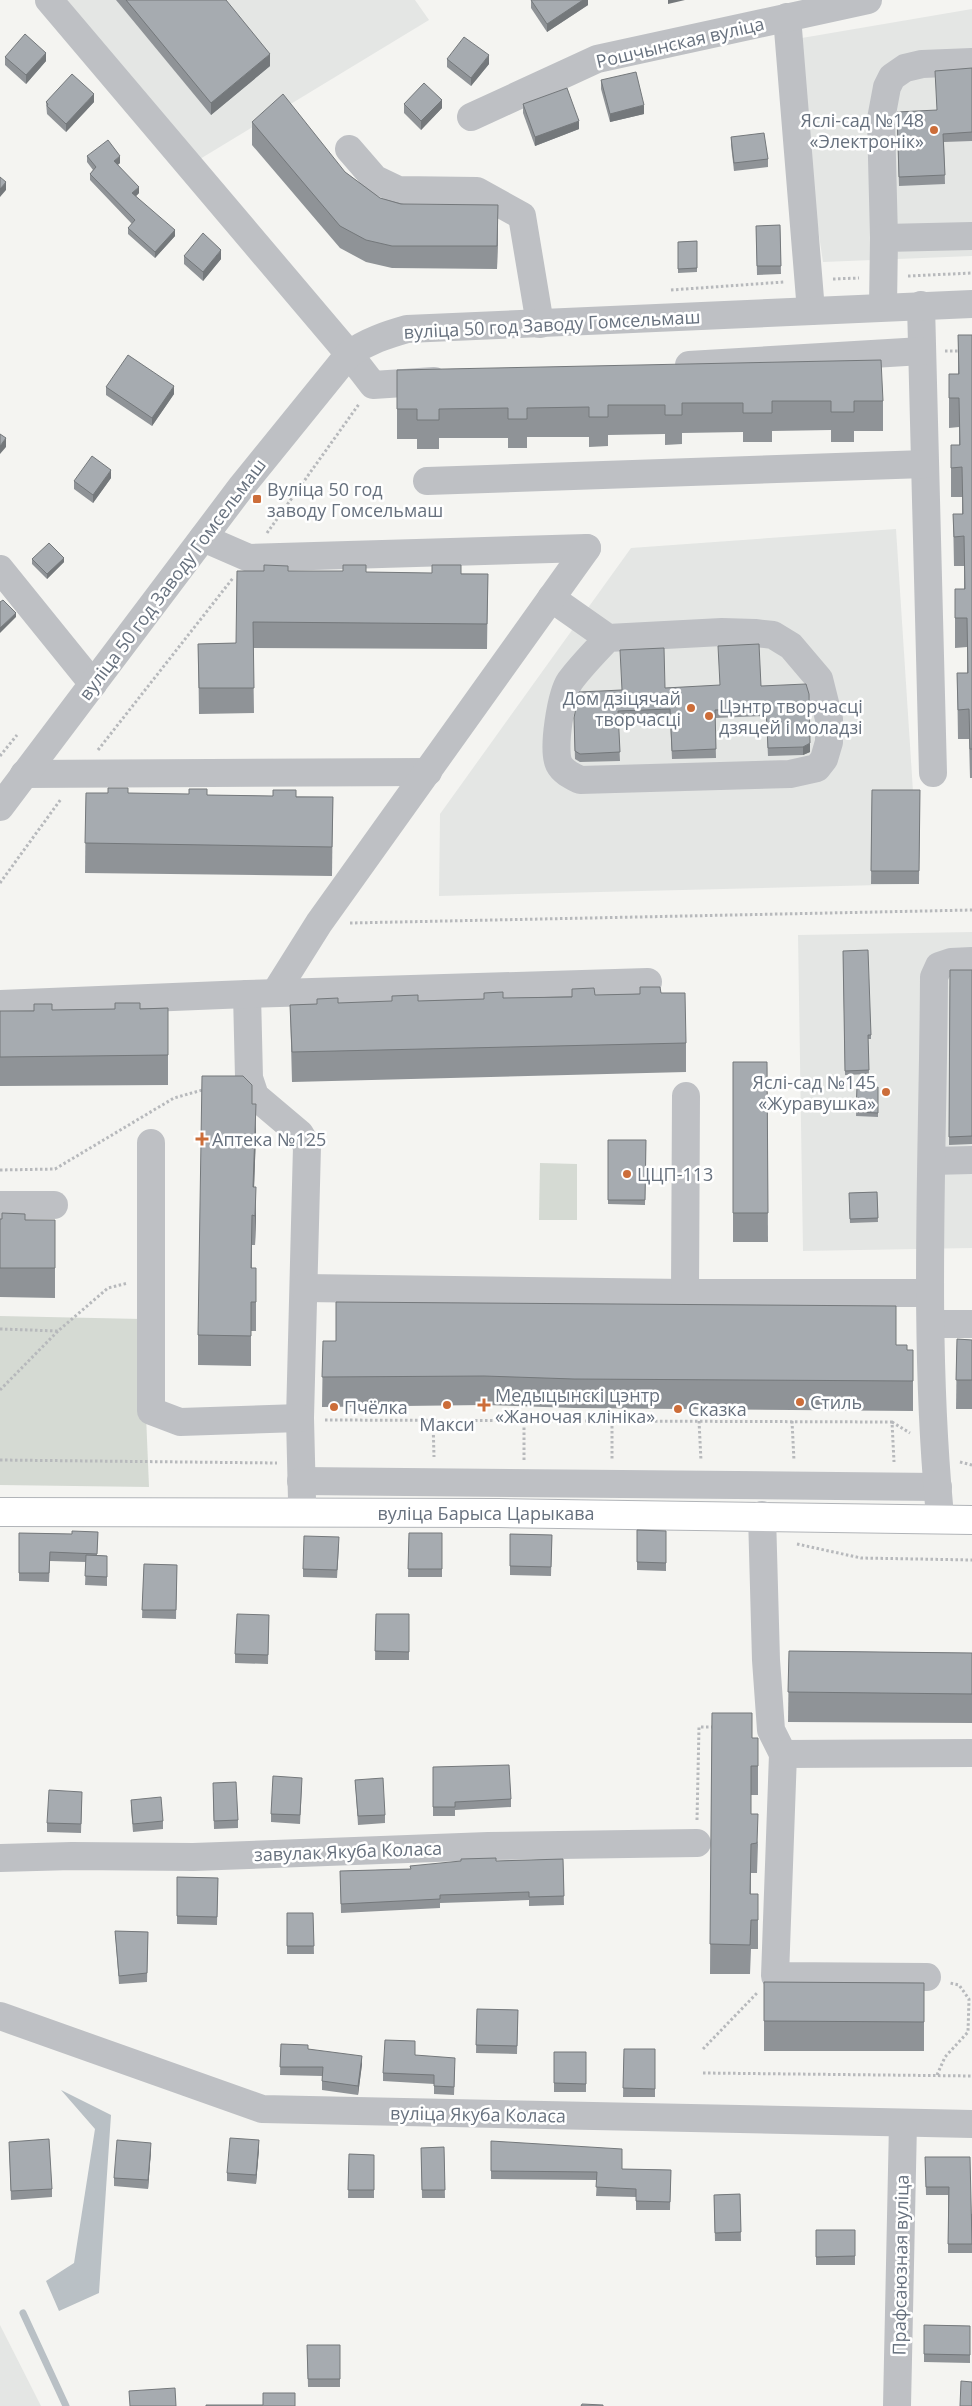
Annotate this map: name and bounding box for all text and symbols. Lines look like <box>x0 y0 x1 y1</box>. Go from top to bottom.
street label: Рошчынская вуліца <box>594 11 766 73</box>
place label: Яслі-сад №148 «Электронік» <box>801 108 924 153</box>
marker: Яслі-сад №148 «Электронік» <box>928 124 940 136</box>
street label: вуліца 50 год Заводу Гомсельмаш <box>403 304 701 344</box>
street label: вуліца 50 год Заводу Гомсельмаш <box>73 453 271 705</box>
place label: Вуліца 50 год заводу Гомсельмаш <box>267 477 443 522</box>
marker: Вуліца 50 год заводу Гомсельмаш <box>251 493 263 505</box>
place label: Дом дзіцячай творчасці <box>563 686 681 731</box>
place label: Цэнтр творчасці дзяцей і моладзі <box>719 694 863 739</box>
marker: Дом дзіцячай творчасці <box>685 702 697 714</box>
marker: Цэнтр творчасці дзяцей і моладзі <box>703 710 715 722</box>
place label: Яслі-сад №145 «Журавушка» <box>753 1070 876 1115</box>
marker: Яслі-сад №145 «Журавушка» <box>880 1086 892 1098</box>
place label: Аптека №125 <box>212 1127 326 1151</box>
marker: Аптека №125 <box>196 1133 208 1145</box>
place label: ЦЦП-113 <box>637 1162 713 1186</box>
marker: ЦЦП-113 <box>621 1168 633 1180</box>
place label: Медыцынскі цэнтр «Жаночая клініка» <box>495 1383 660 1428</box>
place label: Стиль <box>810 1390 862 1414</box>
place label: Пчёлка <box>344 1395 408 1419</box>
marker: Стиль <box>794 1396 806 1408</box>
place label: Сказка <box>688 1397 747 1421</box>
marker: Медыцынскі цэнтр «Жаночая клініка» <box>477 1398 491 1412</box>
marker: Макси <box>441 1399 453 1411</box>
marker: Пчёлка <box>328 1401 340 1413</box>
marker: Сказка <box>672 1403 684 1415</box>
place label: Макси <box>419 1412 475 1436</box>
street label: вуліца Барыса Царыкава <box>377 1501 595 1525</box>
street label: завулак Якуба Коласа <box>254 1836 442 1866</box>
street label: вуліца Якуба Коласа <box>390 2100 566 2128</box>
street label: Прафсаюзная вуліца <box>886 2174 914 2356</box>

